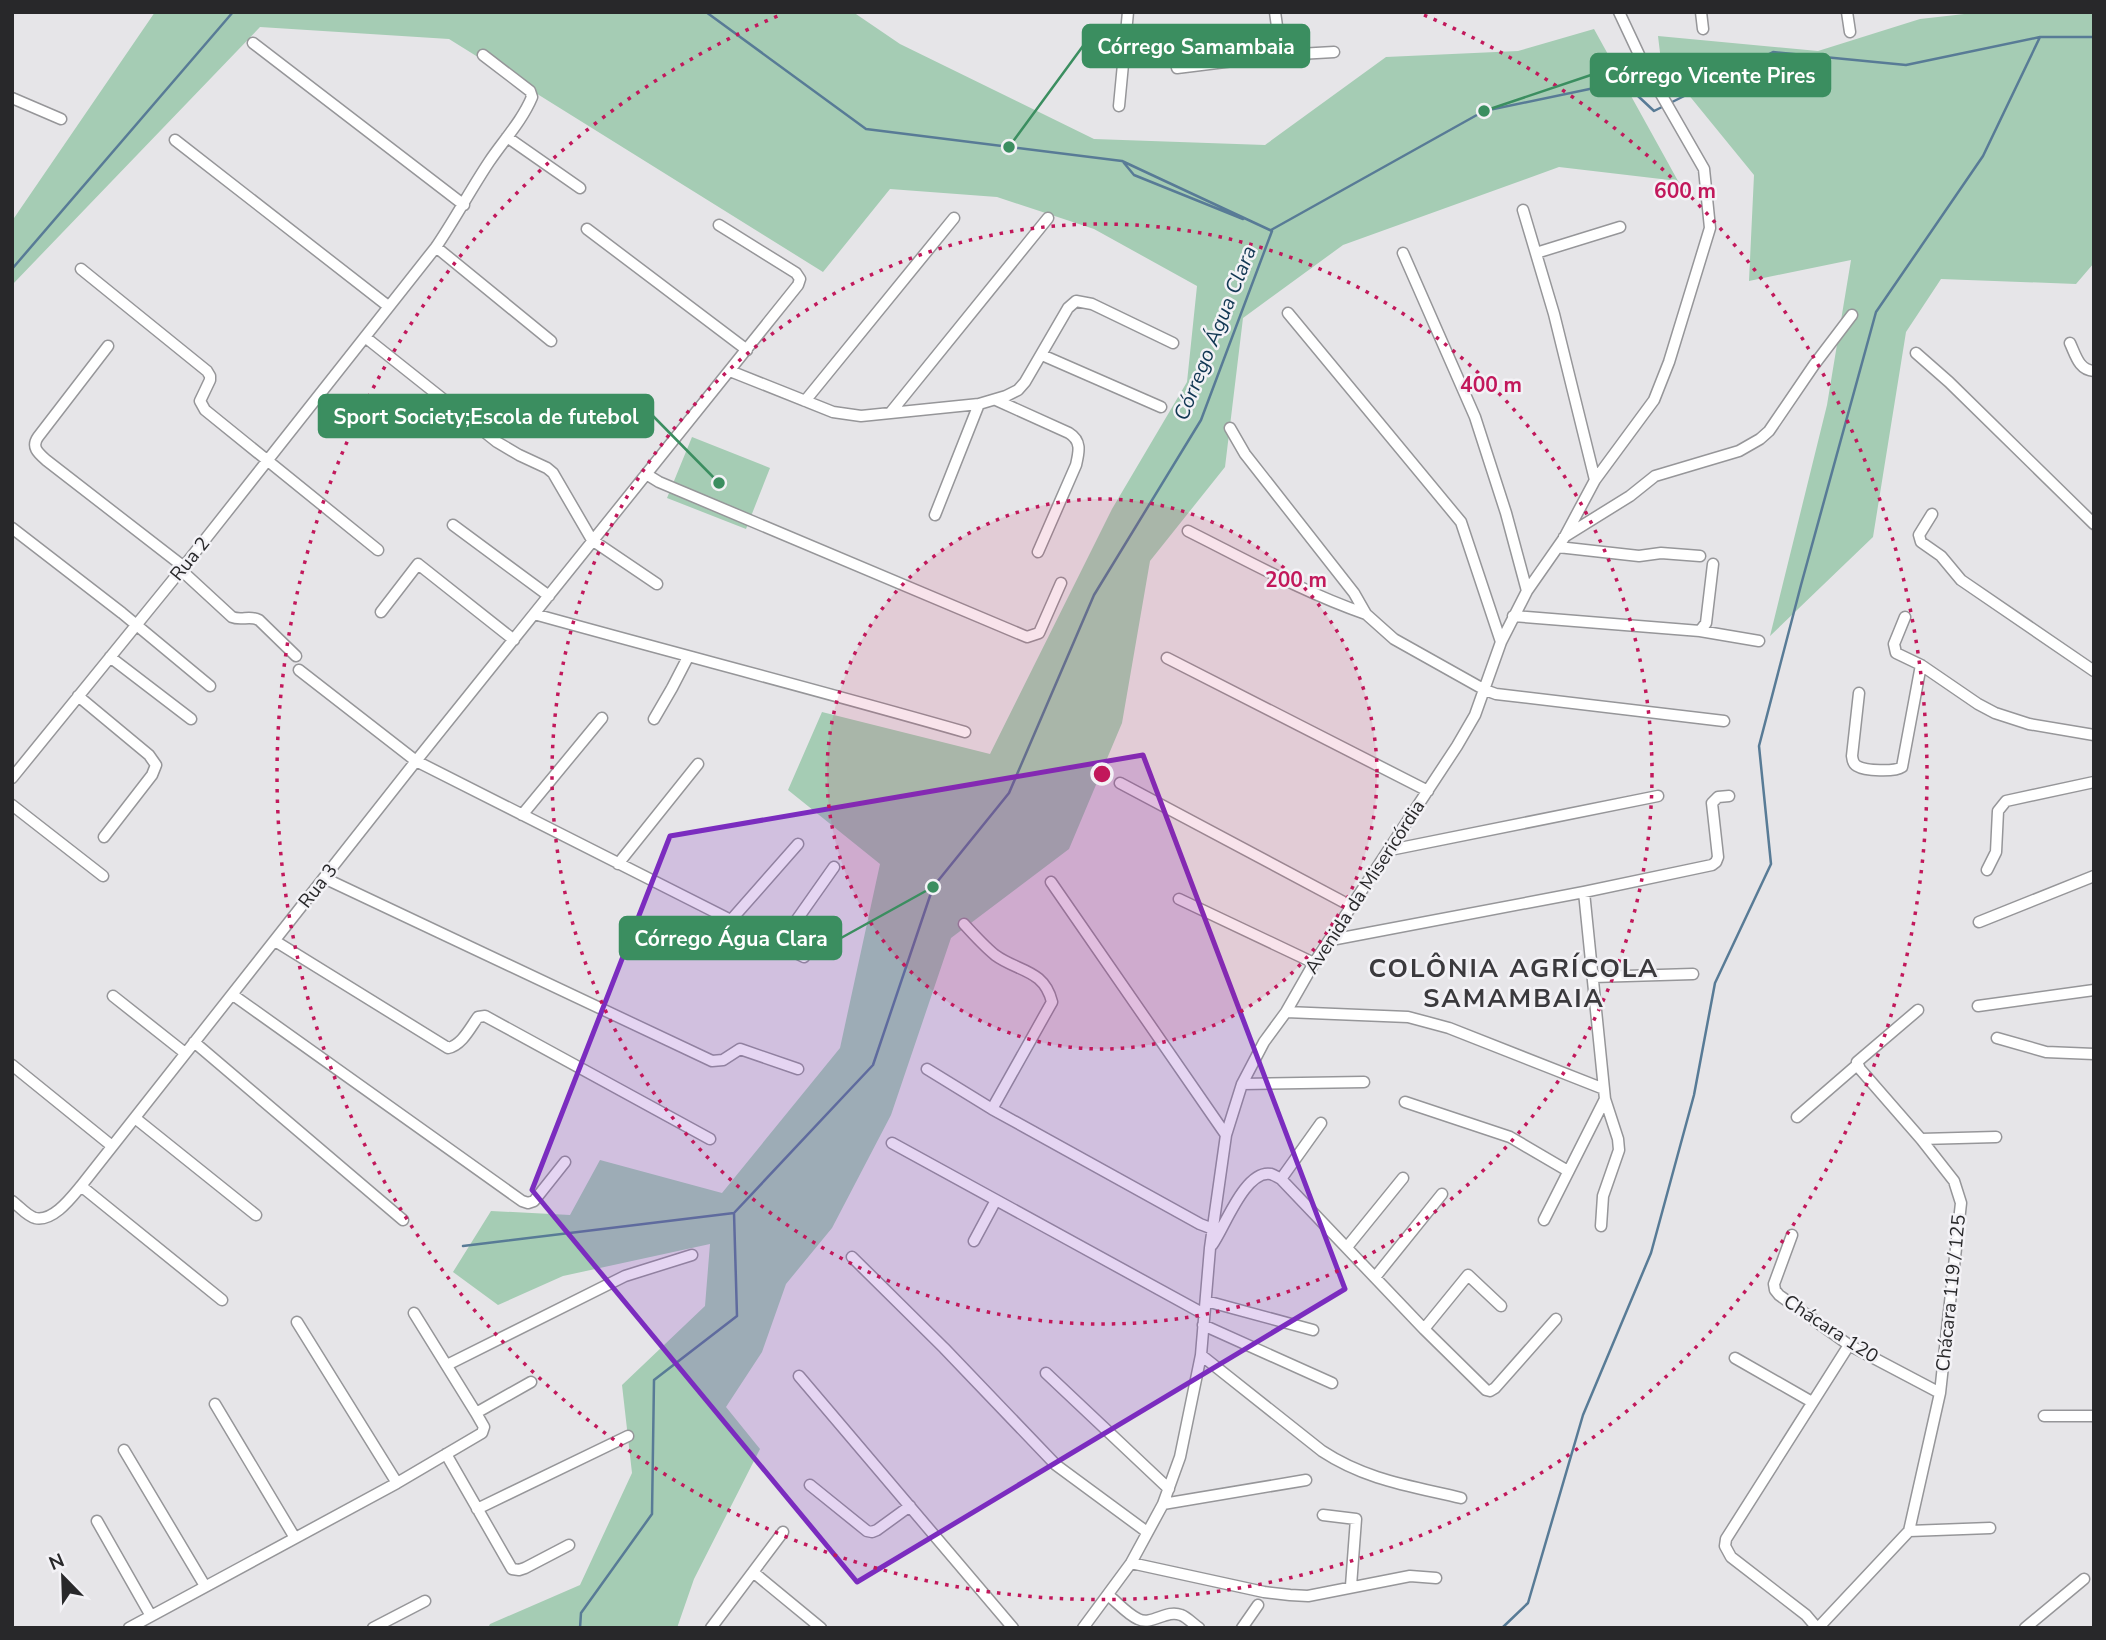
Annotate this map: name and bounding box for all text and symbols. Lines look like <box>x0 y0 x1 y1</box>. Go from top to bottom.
callout: Córrego Samambaia <box>1083 25 1309 67</box>
text: Córrego Samambaia <box>1097 33 1295 61</box>
callout: Córrego Vicente Pires <box>1591 54 1830 96</box>
text: Córrego Vicente Pires <box>1604 62 1816 90</box>
text: 600 m <box>1654 177 1716 205</box>
water label: Córrego Água Clara <box>1167 241 1263 425</box>
text: 400 m <box>1460 371 1522 399</box>
callout: Sport Society;Escola de futebol <box>319 395 653 437</box>
text: Sport Society;Escola de futebol <box>333 403 639 431</box>
street label: Rua 2 <box>164 531 216 587</box>
text: 200 m <box>1265 566 1327 594</box>
centre of rings <box>1090 762 1114 786</box>
street label: Avenida da Misericórdia <box>1299 795 1431 979</box>
street label: Rua 3 <box>292 858 344 914</box>
callout: Córrego Água Clara <box>620 917 841 959</box>
text: Córrego Água Clara <box>634 925 828 953</box>
district label: COLÔNIA AGRÍCOLA SAMAMBAIA <box>1369 951 1659 1016</box>
street label: Chácara 119 / 125 <box>1930 1213 1972 1373</box>
street label: Chácara 120 <box>1779 1289 1883 1369</box>
north arrow <box>28 1542 98 1612</box>
text: N <box>45 1548 68 1577</box>

